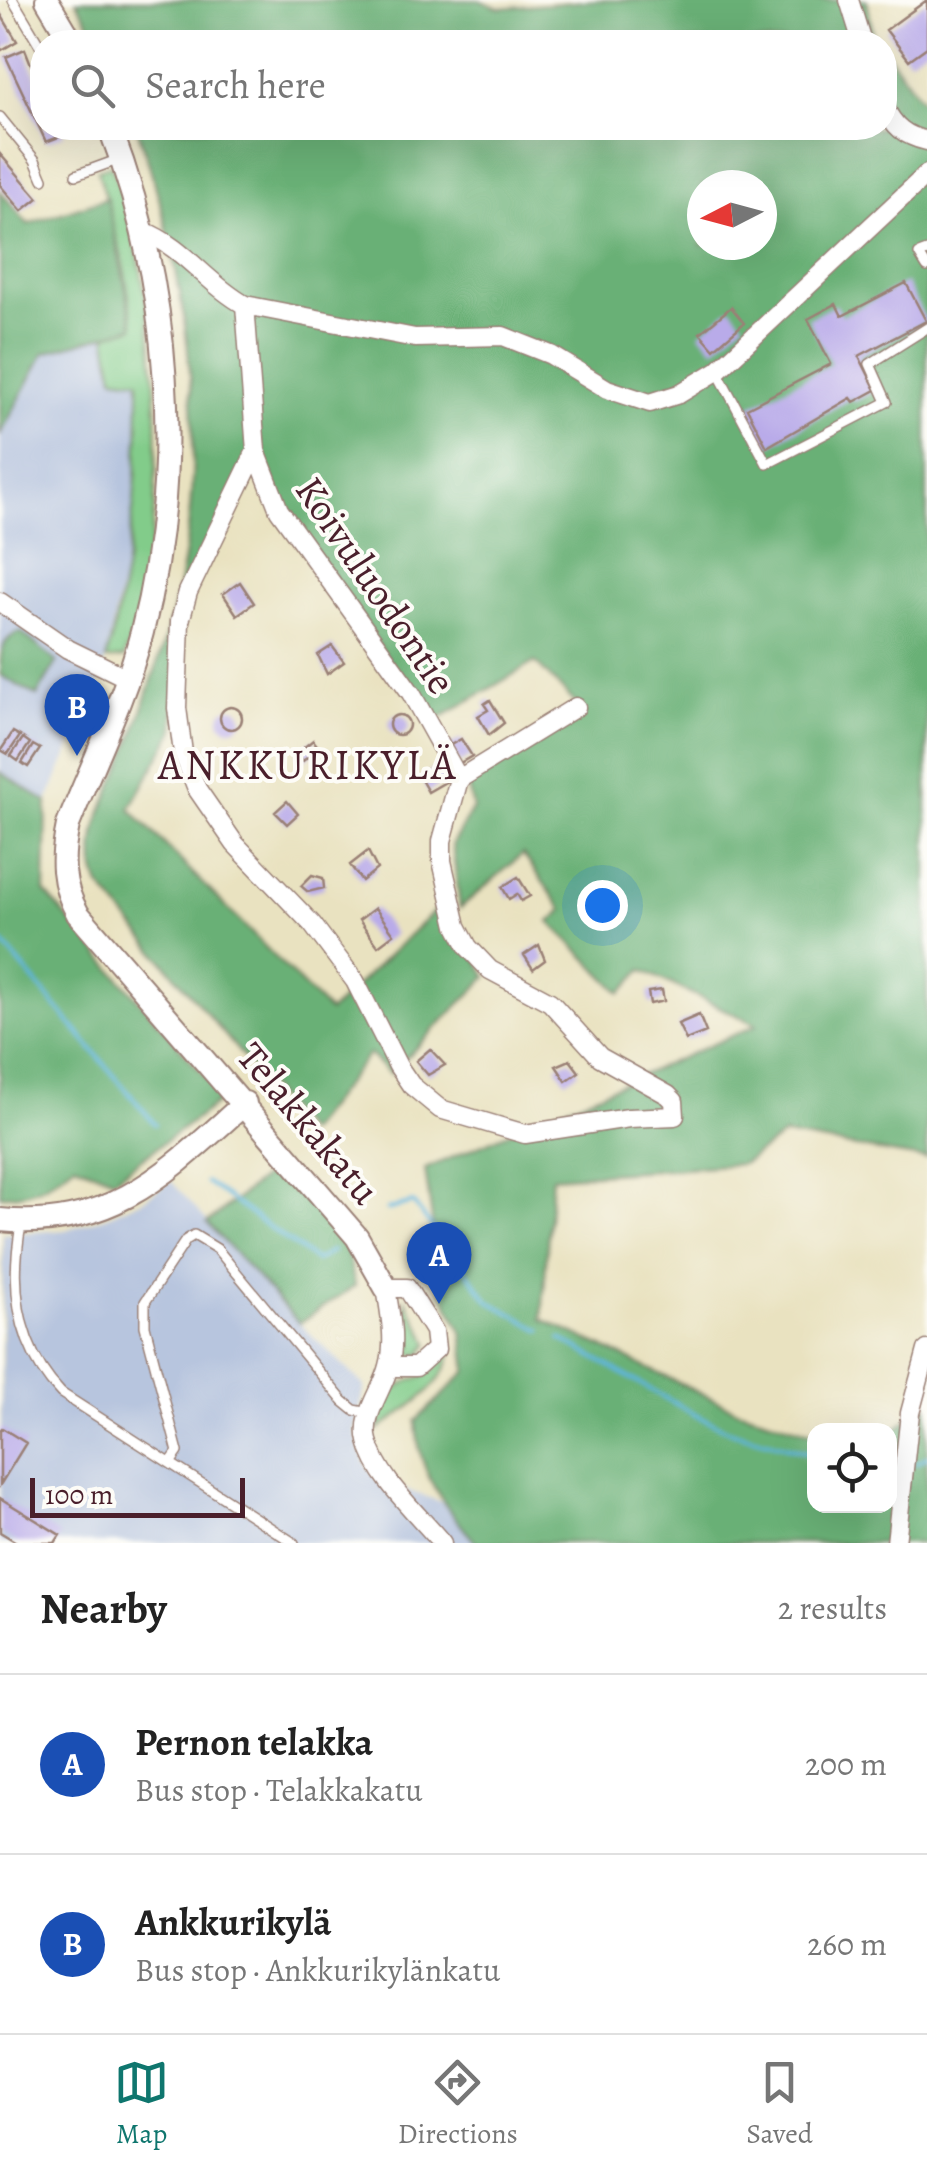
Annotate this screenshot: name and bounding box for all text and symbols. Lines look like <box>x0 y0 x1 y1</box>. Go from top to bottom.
search box <box>30 30 897 140</box>
icon: search <box>65 58 120 113</box>
text: Search here <box>145 59 326 111</box>
north arrow <box>687 170 777 260</box>
street label: Koivuluodontie <box>282 466 469 705</box>
pin: B <box>44 674 110 756</box>
district label: ANKKURIKYLÄ <box>157 736 458 793</box>
your location <box>577 880 628 931</box>
street label: Telakkakatu <box>225 1031 393 1216</box>
pin: A <box>406 1222 472 1304</box>
map controls <box>807 1423 897 1513</box>
button: locate <box>807 1423 897 1513</box>
scale bar <box>30 1473 245 1518</box>
text: 100 m <box>45 1476 113 1514</box>
text: Nearby <box>40 1580 167 1637</box>
text: 2 results <box>778 1586 887 1630</box>
text: Pernon telakka <box>135 1716 373 1768</box>
text: A <box>62 1742 83 1786</box>
text: 200 m <box>805 1742 887 1786</box>
text: Bus stop · Telakkakatu <box>135 1768 423 1812</box>
text: Ankkurikylä <box>135 1896 332 1948</box>
text: B <box>62 1922 83 1966</box>
text: 260 m <box>807 1922 887 1966</box>
text: Bus stop · Ankkurikylänkatu <box>135 1948 500 1992</box>
tab: Map <box>114 2055 169 2153</box>
tab: Directions <box>398 2055 518 2153</box>
tab: Saved <box>746 2055 813 2153</box>

